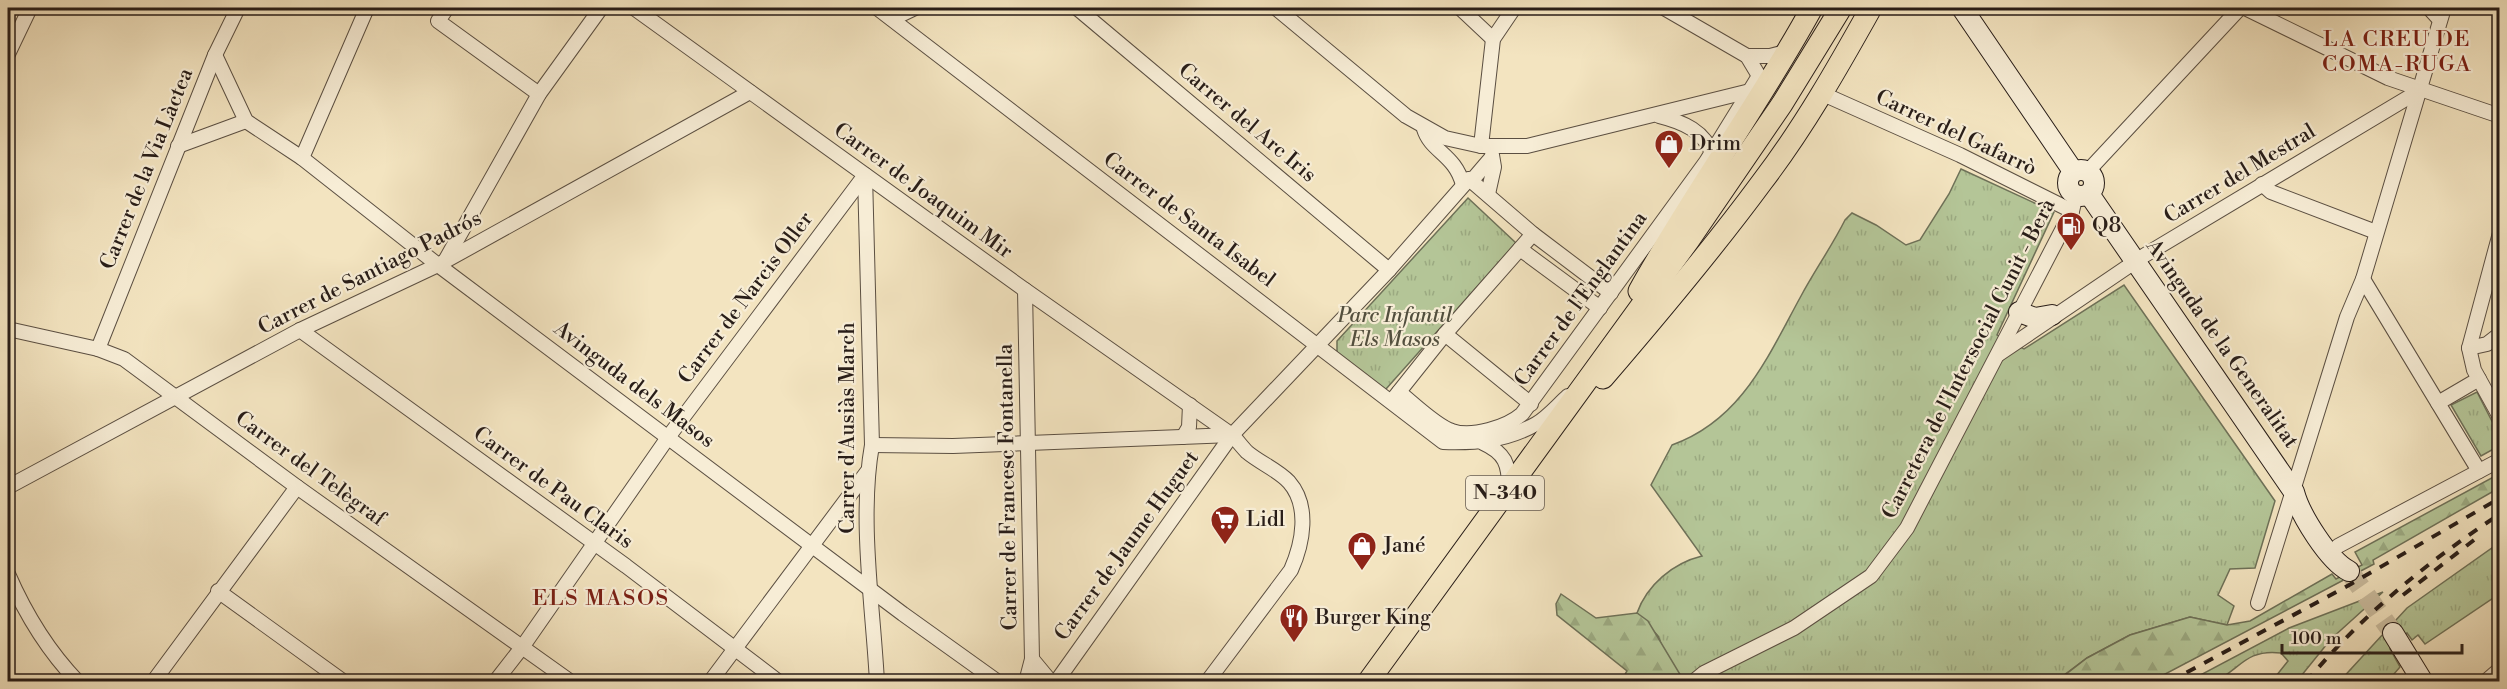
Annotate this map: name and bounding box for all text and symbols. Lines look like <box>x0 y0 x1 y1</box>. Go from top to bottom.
district label: LA CREU DE COMA-RUGA <box>2322 26 2472 78</box>
street label: Carrer del Arc Iris <box>1173 58 1321 188</box>
street label: Carrer de la Via Làctea <box>95 64 199 273</box>
street label: Carrer del Gafarrò <box>1871 84 2041 182</box>
street label: Carrer de Joaquim Mir <box>828 117 1018 265</box>
street label: Carrer del Mestral <box>2159 118 2321 230</box>
shop icon: Drim <box>1653 128 1685 170</box>
place label: Drim <box>1690 131 1741 157</box>
street label: Carrer de Santa Isabel <box>1098 147 1280 293</box>
street label: Carretera de l'Intersocial Cunit - Berà <box>1877 194 2061 523</box>
street label: Carrer de Santiago Padrós <box>254 205 486 341</box>
street label: Carrer de l'Englantina <box>1509 206 1653 392</box>
street label: Carrer de Narcis Oller <box>673 207 819 389</box>
fuel station icon: Q8 <box>2055 210 2087 252</box>
place label: Q8 <box>2092 213 2121 239</box>
street label: Avinguda de la Generalitat <box>2139 234 2304 454</box>
park label: Parc Infantil Els Masos <box>1336 303 1453 353</box>
street label: Avinguda dels Masos <box>548 315 720 454</box>
street label: Carrer d'Ausiàs March <box>835 322 861 534</box>
street label: Carrer de Francesc Fontanella <box>992 343 1023 630</box>
street label: Carrer del Telègraf <box>230 406 391 533</box>
street label: Carrer de Pau Claris <box>468 421 638 555</box>
street label: Carrer de Jaume Huguet <box>1049 445 1205 646</box>
road number: N-340 <box>1466 476 1544 510</box>
supermarket icon: Lidl <box>1209 504 1241 546</box>
place label: Lidl <box>1246 507 1285 533</box>
shop icon: Jané <box>1346 530 1378 572</box>
place label: Jané <box>1382 533 1426 559</box>
district label: ELS MASOS <box>532 585 670 612</box>
restaurant icon: Burger King <box>1278 602 1310 644</box>
place label: Burger King <box>1314 605 1431 631</box>
scale bar <box>2282 617 2462 655</box>
text: 100 m <box>2291 627 2342 650</box>

